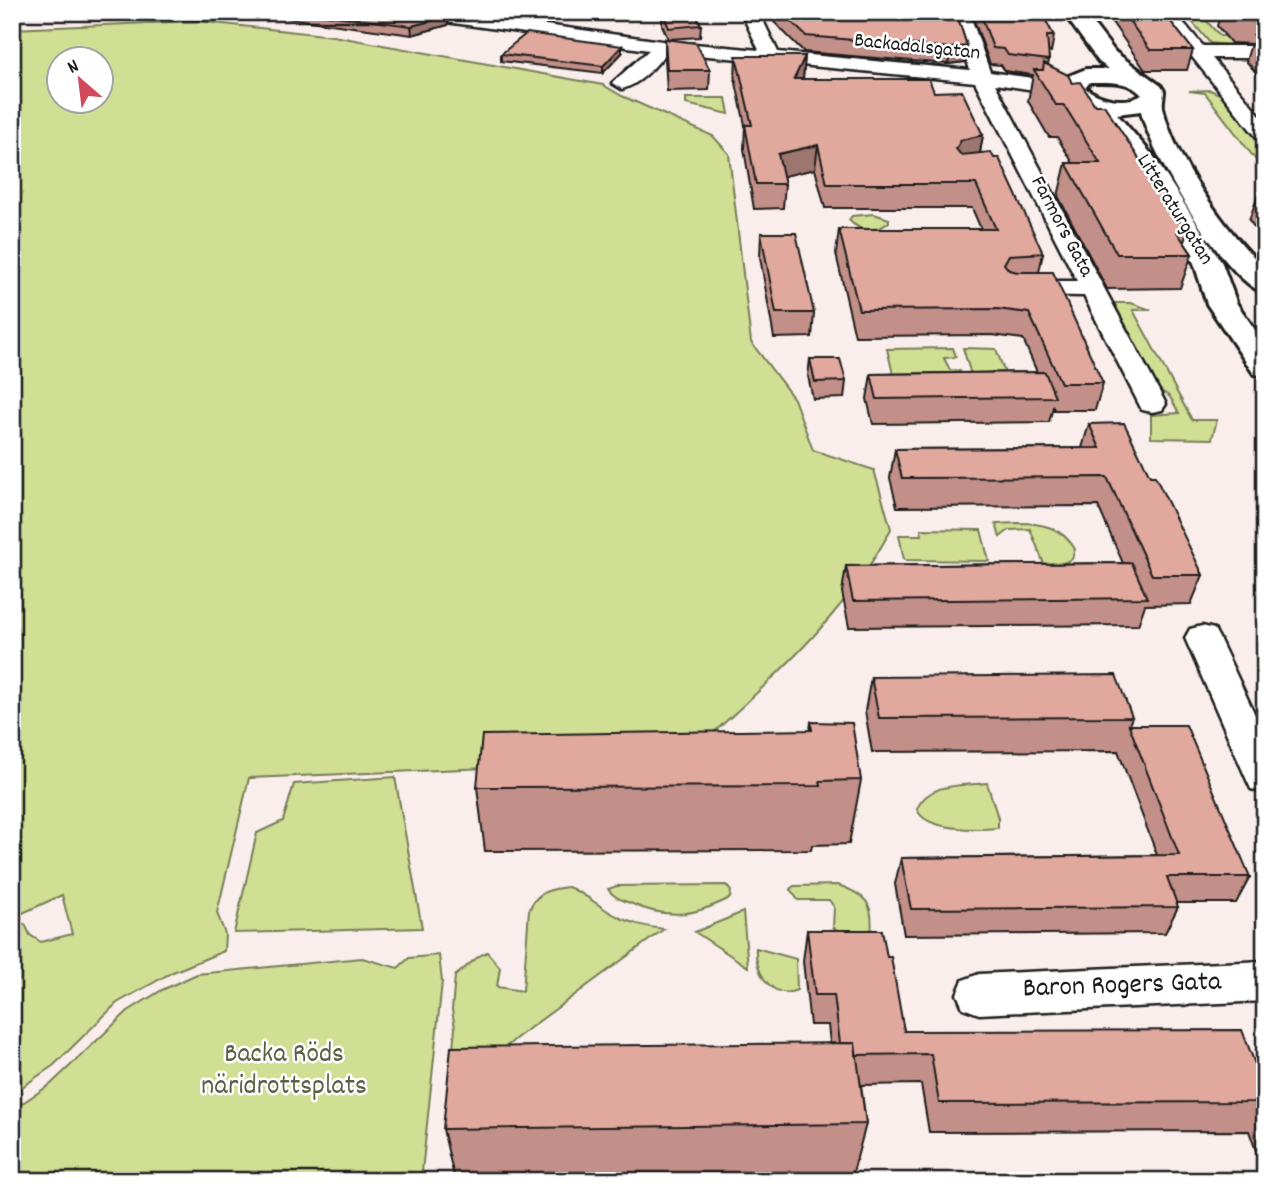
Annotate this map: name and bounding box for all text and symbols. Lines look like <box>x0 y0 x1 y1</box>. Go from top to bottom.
street label: Backadalsgatan <box>852 26 982 70</box>
north arrow <box>46 46 116 116</box>
text: N <box>63 54 84 82</box>
street label: Litteraturgatan <box>1128 149 1220 271</box>
street label: Farmors Gata <box>1022 171 1101 284</box>
street label: Baron Rogers Gata <box>1022 964 1223 1010</box>
park label: Backa Röds näridrottsplats <box>201 1036 367 1108</box>

